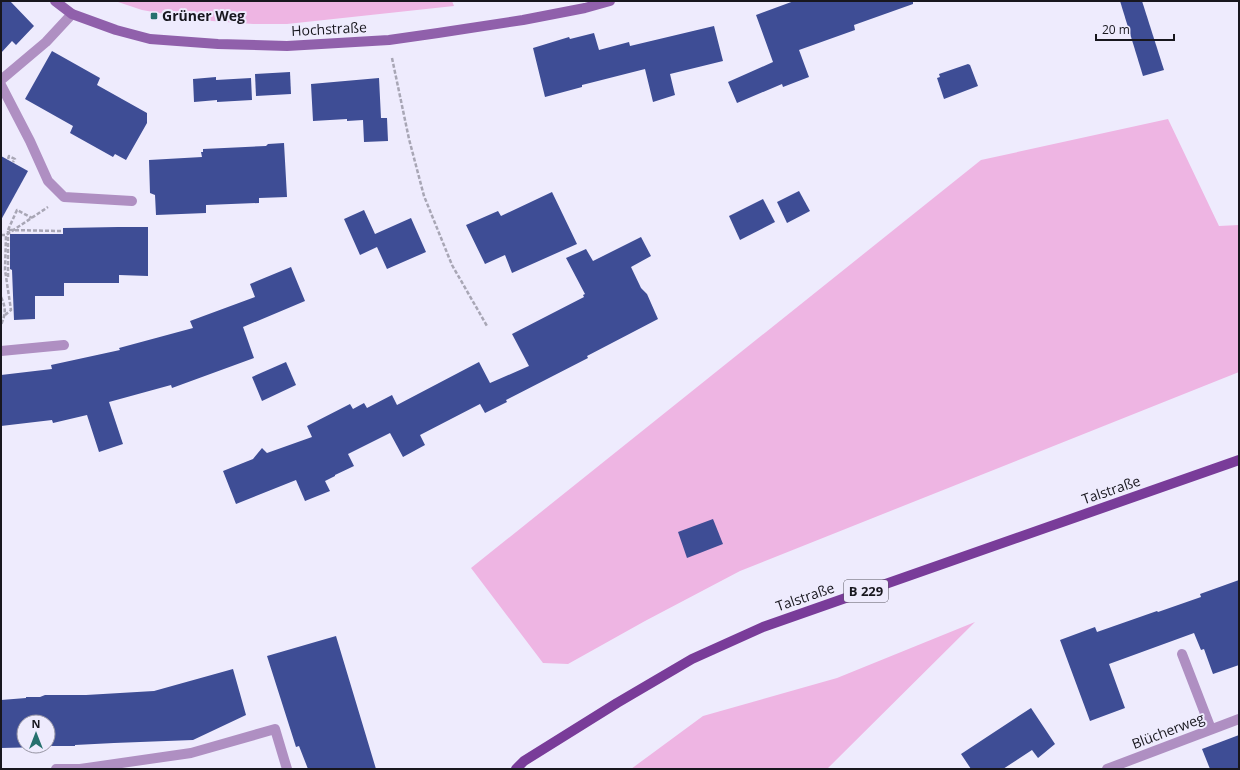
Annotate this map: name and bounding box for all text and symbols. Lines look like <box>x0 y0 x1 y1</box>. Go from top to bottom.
place label: Grüner Weg <box>162 6 245 25</box>
marker: Grüner Weg <box>149 11 159 21</box>
scale bar <box>1096 16 1174 42</box>
street label: Hochstraße <box>291 17 367 40</box>
text: 20 m <box>1102 21 1130 38</box>
street label: Talstraße <box>1079 471 1143 508</box>
street label: Talstraße <box>773 578 837 615</box>
road number: B 229 <box>844 580 888 602</box>
street label: Blücherweg <box>1129 708 1207 753</box>
north arrow <box>16 714 56 754</box>
text: N <box>32 716 40 731</box>

